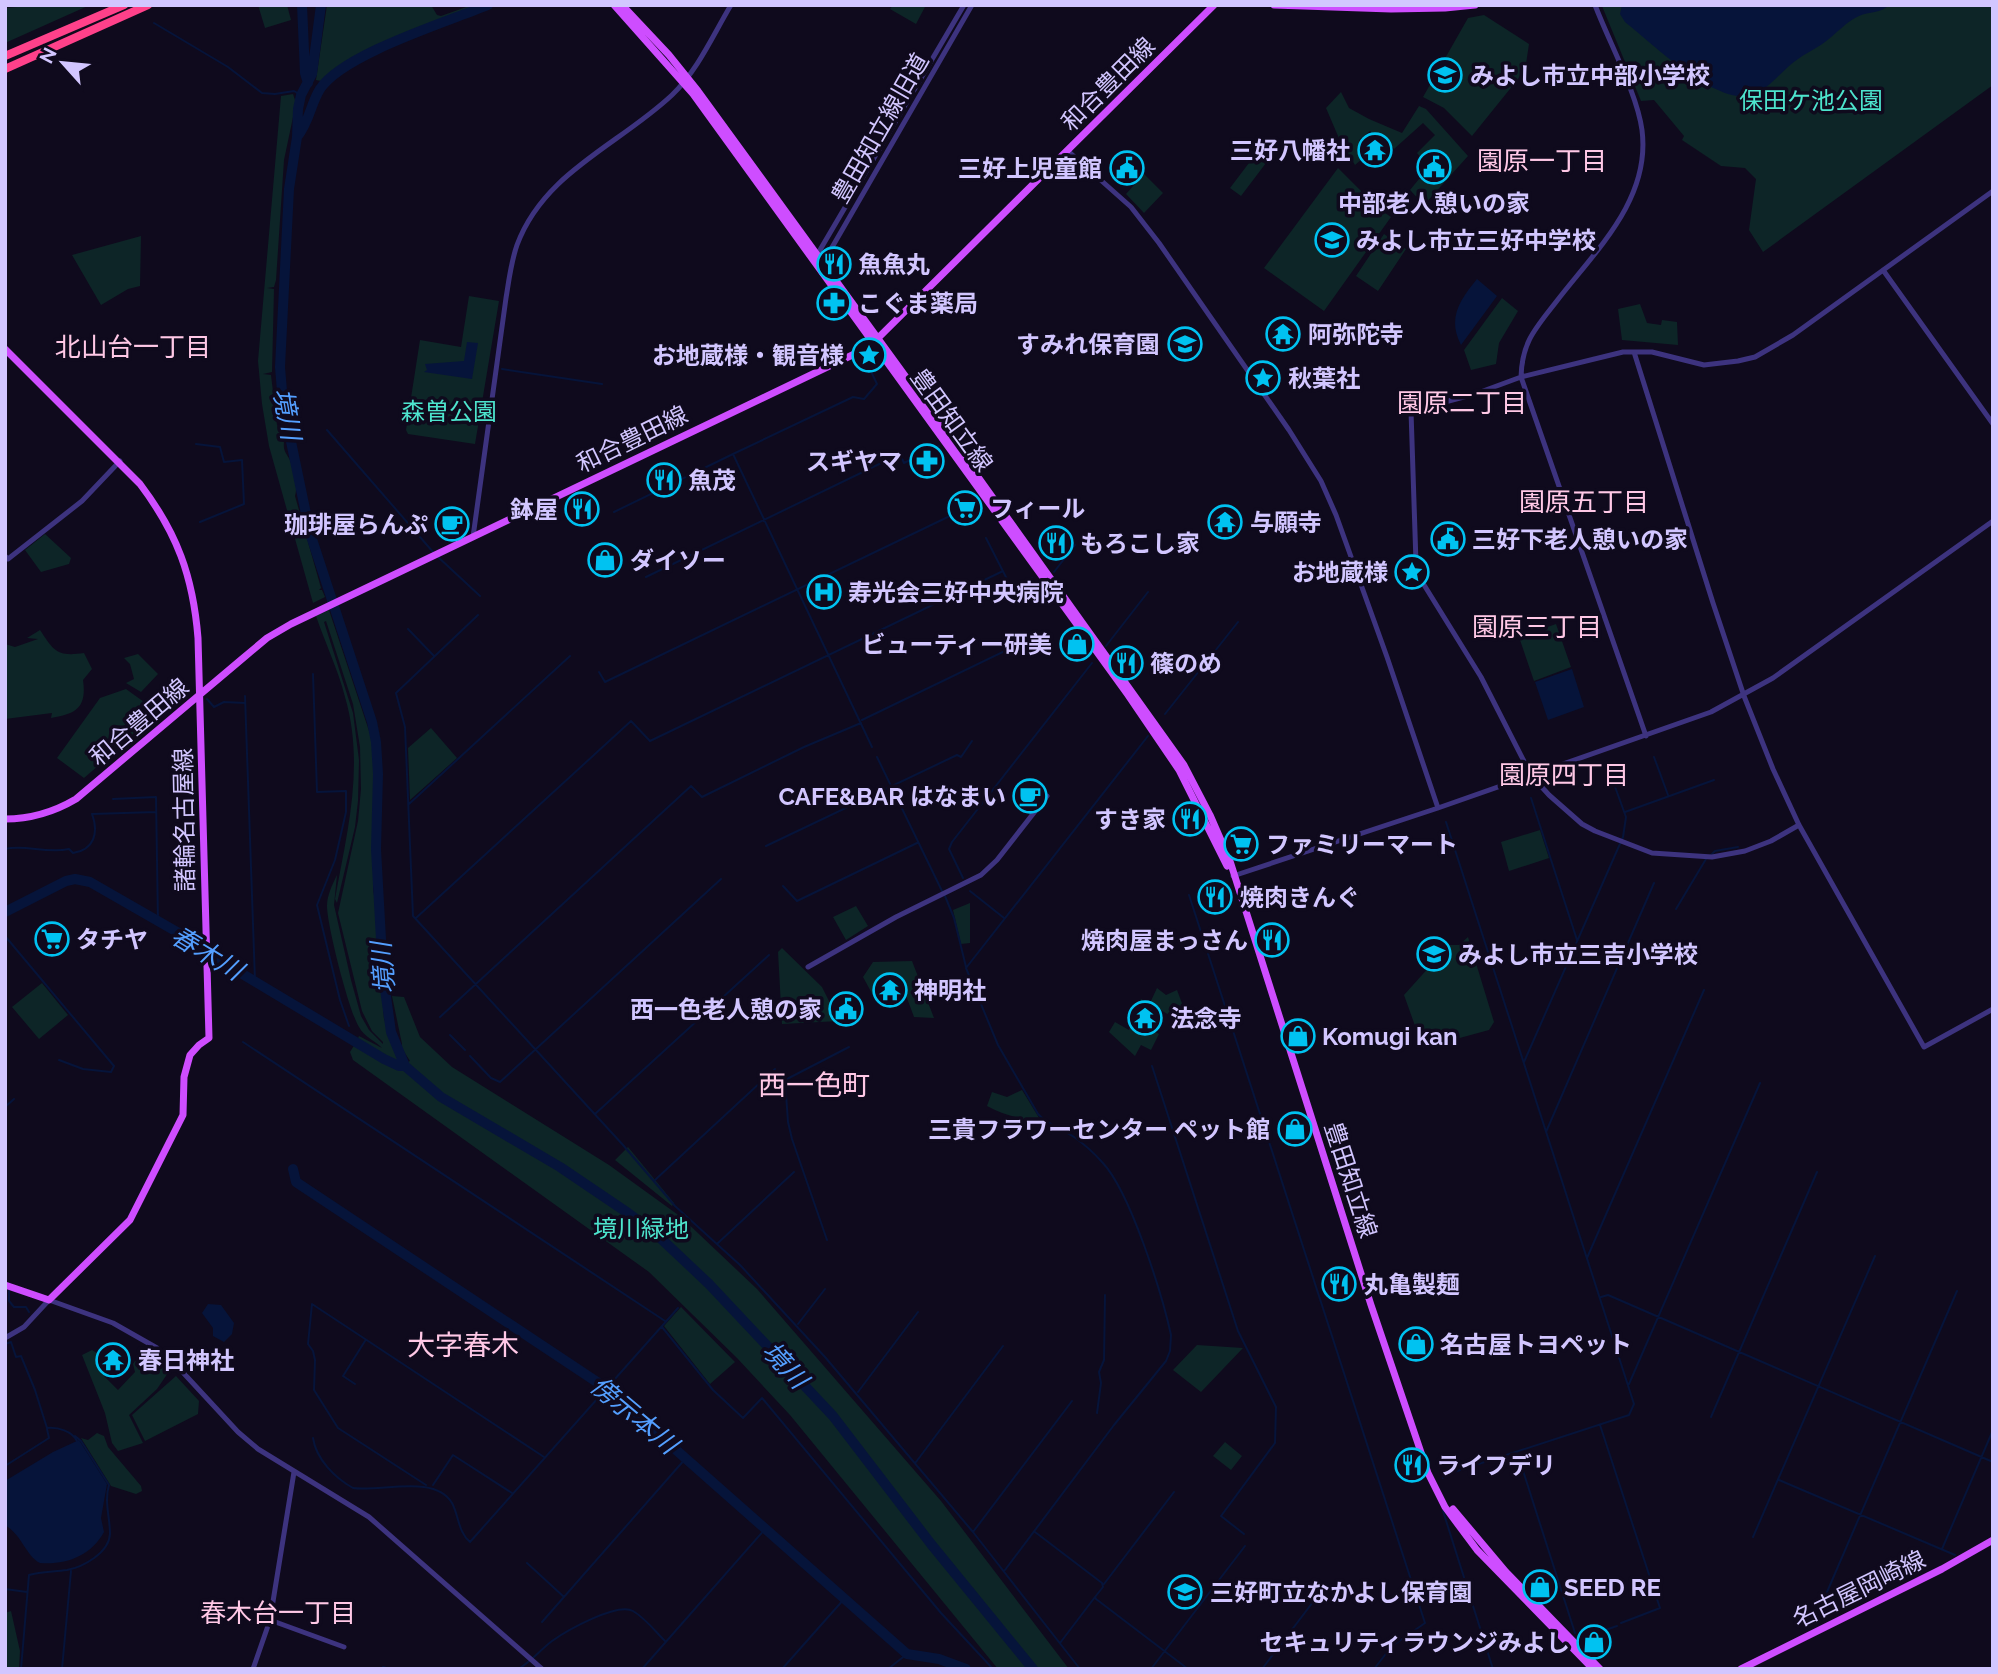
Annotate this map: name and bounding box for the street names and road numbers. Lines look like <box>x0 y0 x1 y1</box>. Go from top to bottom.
street label: 和合豊田線 <box>1055 31 1161 137</box>
street label: 豊田知立線旧道 <box>825 48 935 208</box>
street label: 豊田知立線 <box>905 363 999 477</box>
street label: 和合豊田線 <box>572 400 692 478</box>
street label: 和合豊田線 <box>84 672 194 772</box>
street label: 諸輪名古屋線 <box>168 748 200 892</box>
street label: 豊田知立線 <box>1319 1118 1383 1242</box>
street label: 名古屋岡崎線 <box>1788 1544 1930 1634</box>

